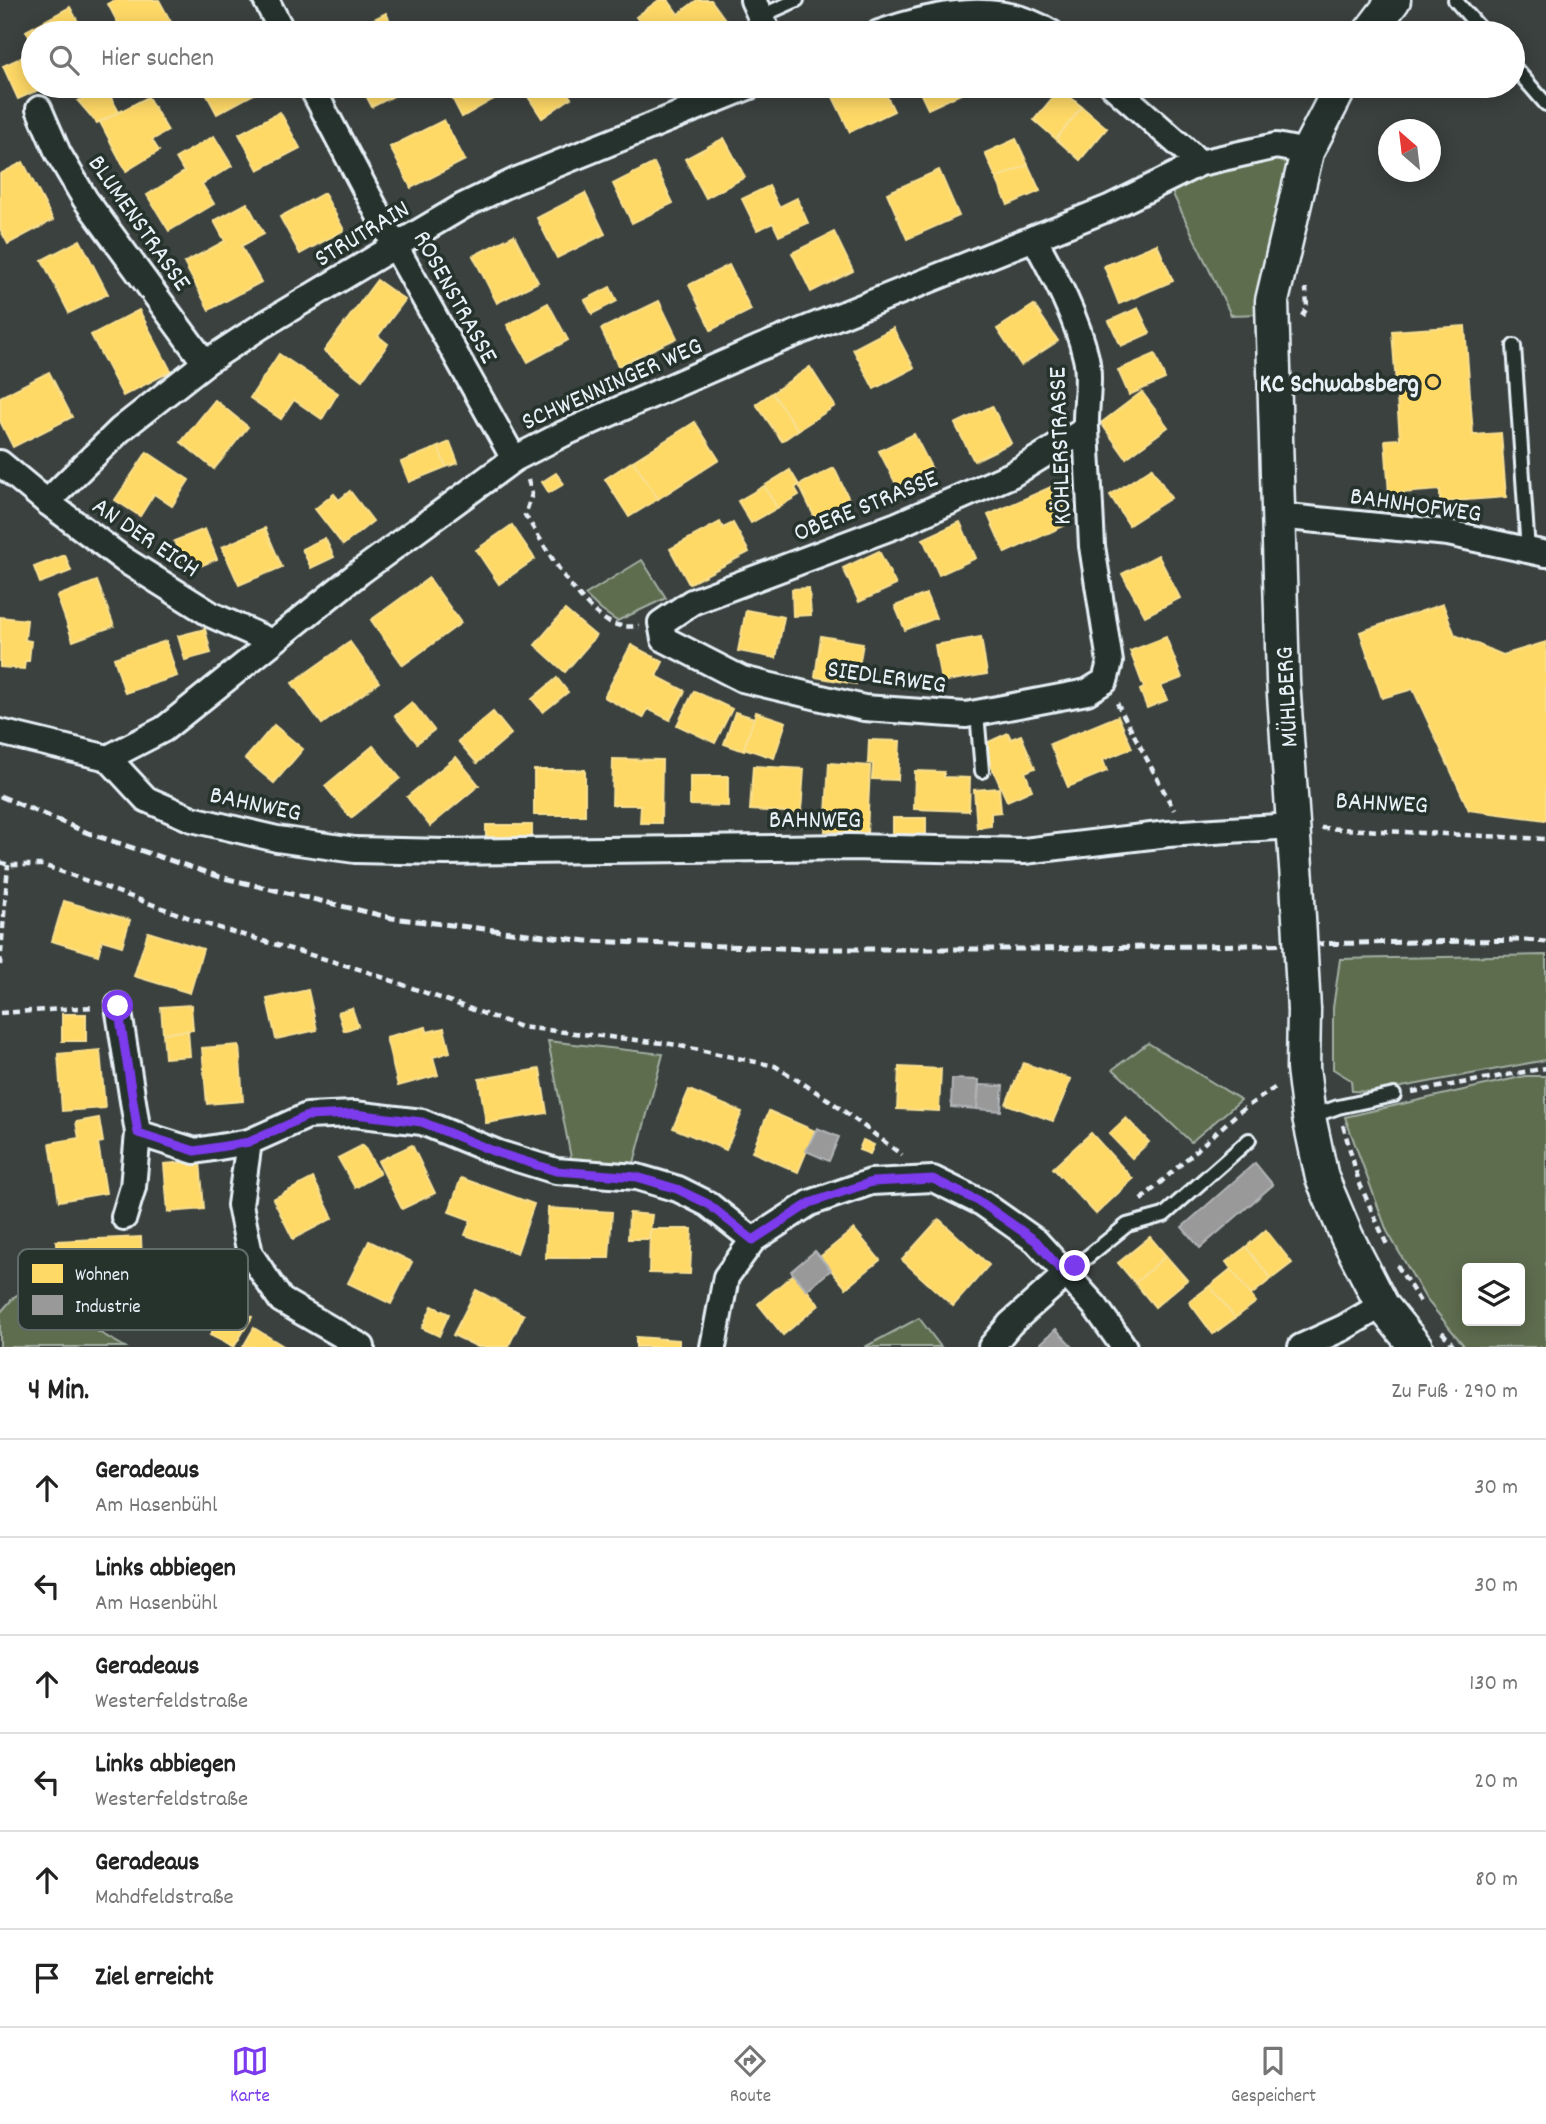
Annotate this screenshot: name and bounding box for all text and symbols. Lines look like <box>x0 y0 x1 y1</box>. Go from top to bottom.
search box <box>21 21 1525 98</box>
icon: search <box>45 41 83 79</box>
text: Hier suchen <box>101 41 214 78</box>
north arrow <box>1378 119 1441 182</box>
street label: BLUMENSTRASSE <box>77 148 199 300</box>
street label: STRUTRAIN <box>308 192 417 278</box>
street label: ROSENSTRASSE <box>402 224 506 371</box>
street label: SCHWENNINGER WEG <box>516 329 709 442</box>
street label: KÖHLERSTRASSE <box>1040 366 1083 525</box>
place label: KC Schwabsberg <box>1259 367 1419 404</box>
marker: KC Schwabsberg <box>1425 374 1441 390</box>
street label: OBERE STRASSE <box>788 461 944 553</box>
street label: BAHNHOFWEG <box>1347 479 1484 534</box>
street label: AN DER EICH <box>84 489 206 589</box>
street label: MÜHLBERG <box>1267 645 1310 748</box>
street label: SIEDLERWEG <box>825 652 948 705</box>
street label: BAHNWEG <box>206 778 304 833</box>
street label: BAHNWEG <box>1335 784 1429 825</box>
street label: BAHNWEG <box>769 803 861 840</box>
route start <box>102 990 133 1021</box>
legend <box>18 1249 248 1330</box>
route end <box>1059 1250 1090 1281</box>
text: Wohnen <box>75 1263 129 1290</box>
map controls <box>1462 1263 1525 1326</box>
button: layers <box>1462 1263 1525 1326</box>
text: Industrie <box>75 1295 141 1322</box>
text: 4 Min. <box>28 1371 89 1414</box>
text: Zu Fuß · 290 m <box>1392 1376 1518 1409</box>
text: Geradeaus <box>95 1453 199 1490</box>
icon: ahead <box>28 1469 66 1507</box>
text: 30 m <box>1474 1472 1518 1505</box>
text: Am Hasenbühl <box>95 1490 218 1523</box>
text: Links abbiegen <box>95 1551 236 1588</box>
icon: left <box>28 1567 66 1605</box>
text: 30 m <box>1474 1570 1518 1603</box>
text: Am Hasenbühl <box>95 1588 218 1621</box>
text: Geradeaus <box>95 1649 199 1686</box>
icon: ahead <box>28 1665 66 1703</box>
text: 130 m <box>1469 1668 1518 1701</box>
text: Westerfeldstraße <box>95 1686 248 1719</box>
text: Links abbiegen <box>95 1747 236 1784</box>
icon: left <box>28 1763 66 1801</box>
text: 20 m <box>1474 1766 1518 1799</box>
text: Westerfeldstraße <box>95 1784 248 1817</box>
text: Geradeaus <box>95 1845 199 1882</box>
icon: ahead <box>28 1861 66 1899</box>
text: 80 m <box>1475 1864 1518 1897</box>
text: Mahdfeldstraße <box>95 1882 234 1915</box>
icon: arrive <box>28 1959 66 1997</box>
text: Ziel erreicht <box>95 1960 214 1997</box>
tab: Karte <box>230 2042 270 2111</box>
tab: Route <box>730 2042 771 2111</box>
tab: Gespeichert <box>1231 2042 1316 2111</box>

